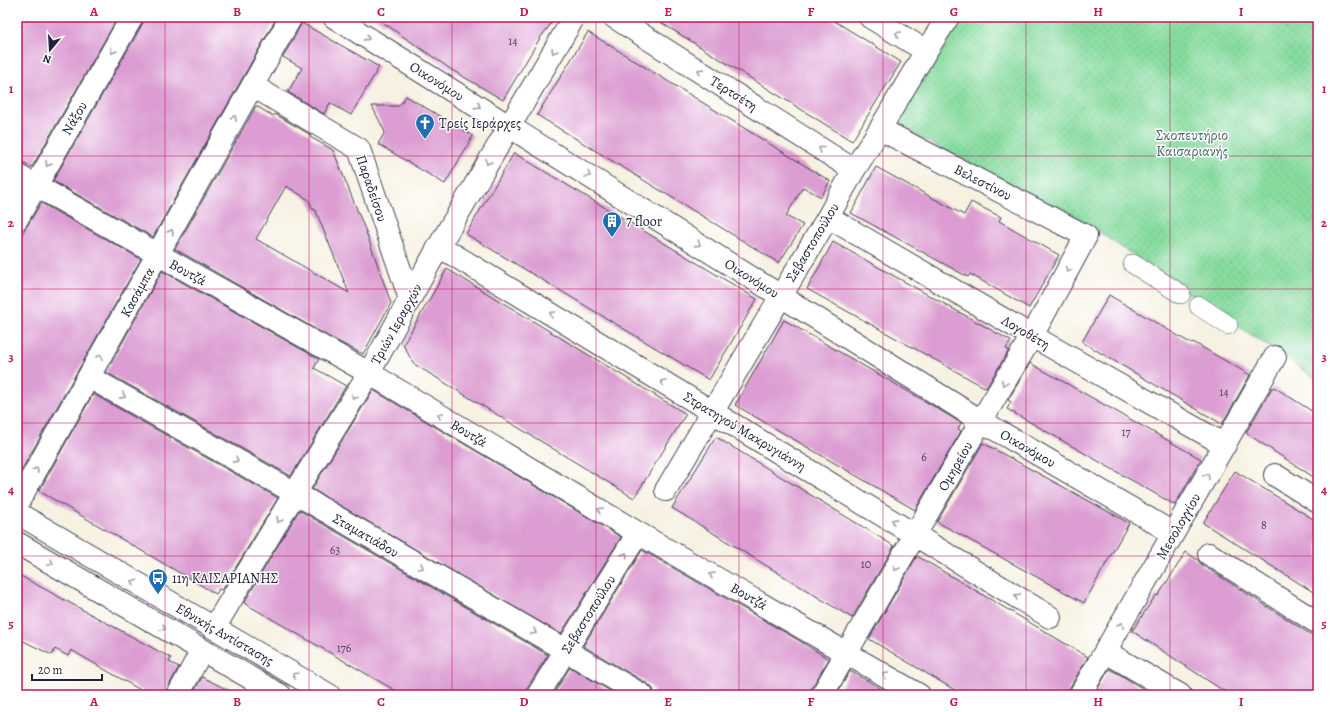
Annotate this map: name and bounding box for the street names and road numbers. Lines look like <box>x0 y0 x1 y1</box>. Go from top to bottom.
street label: Οικονόμου <box>406 57 468 106</box>
street label: Τερτσέτη <box>706 71 761 115</box>
street label: Νάξου <box>57 98 92 139</box>
street label: Παραδείσου <box>351 152 392 224</box>
street label: Βελεστίνου <box>951 160 1015 205</box>
street label: Σεβαστοπούλου <box>781 199 844 285</box>
street label: Οικονόμου <box>721 254 783 303</box>
street label: Βουτζά <box>166 255 210 291</box>
street label: Κασάμπα <box>116 263 159 321</box>
street label: Τριών Ιεραρχών <box>366 280 427 368</box>
street label: Λογοθέτη <box>997 310 1053 354</box>
street label: Στρατηγού Μακρυγιάννη <box>680 387 810 476</box>
street label: Βουτζά <box>447 415 491 452</box>
street label: Οικονόμου <box>997 425 1059 472</box>
street label: Ομηρείου <box>934 438 977 495</box>
street label: Μεσολογγίου <box>1152 490 1205 563</box>
street label: Σταματιάδου <box>329 509 402 562</box>
street label: Σεβαστοπούλου <box>557 571 620 657</box>
street label: Βουτζά <box>727 578 771 615</box>
street label: Εθνικής Αντίστασης <box>172 599 277 670</box>

